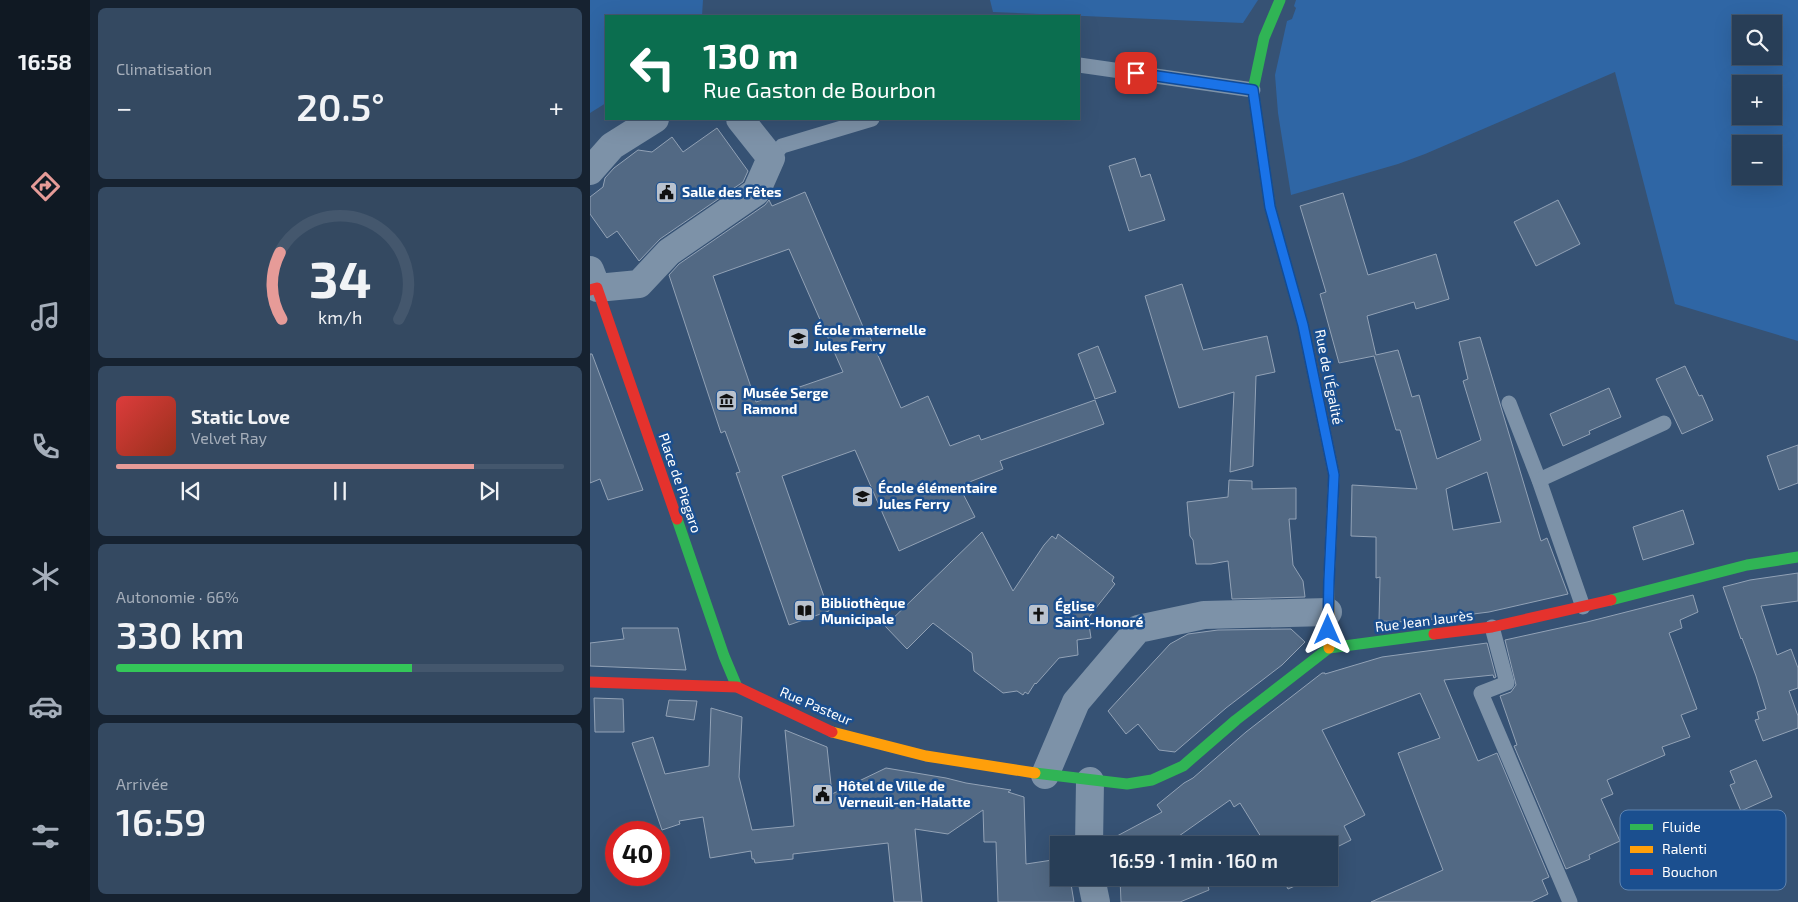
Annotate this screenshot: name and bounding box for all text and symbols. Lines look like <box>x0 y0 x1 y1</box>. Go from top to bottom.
map controls <box>1732 15 1782 185</box>
button: search <box>1732 15 1782 65</box>
text: 130 m <box>703 34 798 76</box>
icon: left <box>620 35 685 100</box>
text: 16:58 <box>18 48 72 74</box>
pin <box>1115 52 1157 94</box>
text: Climatisation <box>116 59 212 78</box>
icon: arrive <box>1122 59 1150 87</box>
button: + <box>1732 75 1782 125</box>
text: Rue Gaston de Bourbon <box>703 76 936 102</box>
text: 20.5° <box>296 83 385 129</box>
text: − <box>116 90 132 124</box>
text: + <box>549 90 564 124</box>
button: − <box>1732 135 1782 185</box>
icon: directions <box>28 169 63 204</box>
public building icon: Salle des Fêtes <box>654 180 678 204</box>
place label: Salle des Fêtes <box>682 183 782 200</box>
text: 34 <box>309 246 371 308</box>
icon: music <box>28 299 63 334</box>
text: km/h <box>318 306 362 328</box>
place label: École maternelle Jules Ferry <box>814 321 926 354</box>
school or university icon: École maternelle Jules Ferry <box>786 326 810 350</box>
street label: Rue de l'Égalité <box>1312 328 1347 426</box>
place label: Musée Serge Ramond <box>743 384 828 417</box>
museum icon: Musée Serge Ramond <box>715 389 739 413</box>
text: Static Love <box>191 405 290 428</box>
text: Velvet Ray <box>191 428 267 447</box>
icon: phone <box>28 429 63 464</box>
street label: Place de Piegaro <box>655 431 705 535</box>
icon: previous <box>177 477 205 505</box>
icon: pause <box>326 477 354 505</box>
icon: next <box>475 477 503 505</box>
place label: École élémentaire Jules Ferry <box>878 479 997 512</box>
school or university icon: École élémentaire Jules Ferry <box>850 484 874 508</box>
icon: climate <box>28 559 63 594</box>
text: Autonomie · 66% <box>116 587 239 606</box>
place label: Bibliothèque Municipale <box>821 594 905 627</box>
place label: Église Saint-Honoré <box>1055 597 1143 630</box>
library icon: Bibliothèque Municipale <box>793 599 817 623</box>
church icon: Église Saint-Honoré <box>1027 602 1051 626</box>
position arrow <box>1301 603 1353 655</box>
street label: Rue Jean Jaurès <box>1374 606 1474 635</box>
text: 330 km <box>116 611 244 657</box>
street label: Rue Pasteur <box>778 683 855 729</box>
icon: car <box>28 689 63 724</box>
text: Arrivée <box>116 774 168 793</box>
place label: Hôtel de Ville de Verneuil-en-Halatte <box>838 777 971 810</box>
public building icon: Hôtel de Ville de Verneuil-en-Halatte <box>810 782 834 806</box>
text: 16:59 <box>116 798 206 844</box>
legend <box>1620 810 1786 890</box>
text: Fluide <box>1662 818 1701 835</box>
icon: filters <box>28 819 63 854</box>
speed limit sign: 40 <box>605 821 670 886</box>
text: Ralenti <box>1662 840 1707 857</box>
text: 16:59 · 1 min · 160 m <box>1110 849 1278 872</box>
text: Bouchon <box>1662 863 1718 880</box>

